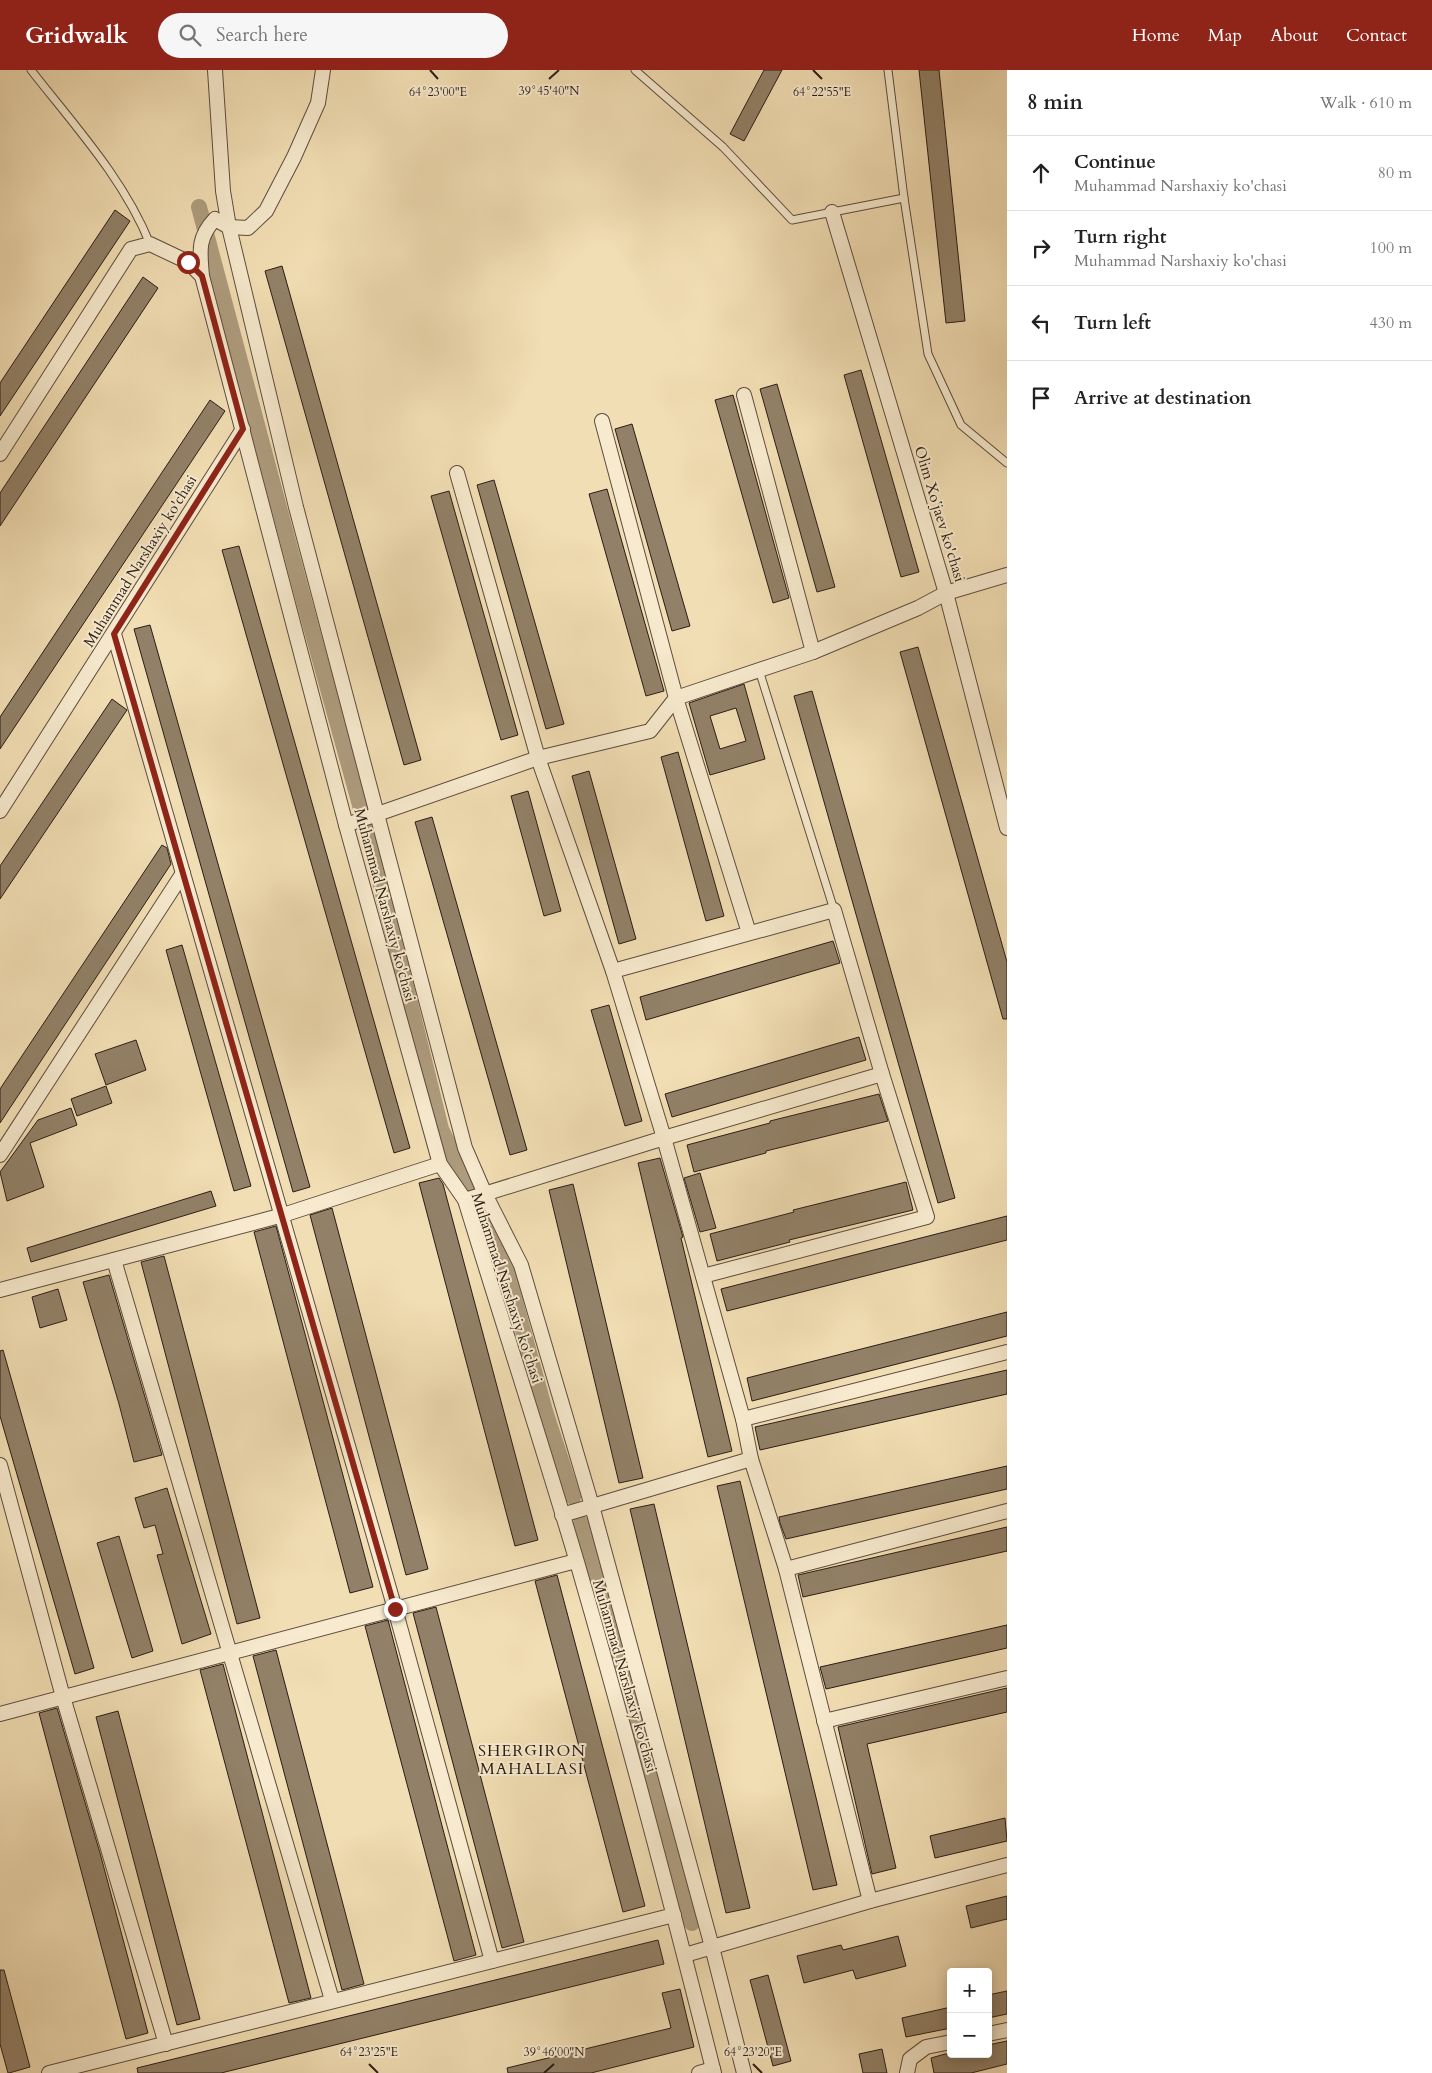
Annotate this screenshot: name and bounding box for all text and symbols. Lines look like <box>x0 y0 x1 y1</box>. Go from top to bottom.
search box <box>158 13 508 58</box>
text: Gridwalk <box>25 19 128 52</box>
icon: search <box>176 21 204 49</box>
text: Search here <box>216 22 308 48</box>
text: Home <box>1132 23 1180 48</box>
text: Map <box>1208 23 1242 48</box>
text: About <box>1270 23 1318 48</box>
text: Contact <box>1346 23 1407 48</box>
text: 39°45'40"N <box>519 83 580 99</box>
text: 64°23'00"E <box>409 84 467 100</box>
text: 64°22'55"E <box>793 84 851 100</box>
text: 8 min <box>1027 88 1083 117</box>
text: Walk · 610 m <box>1320 92 1412 114</box>
text: Continue <box>1074 149 1156 175</box>
icon: ahead <box>1027 159 1055 187</box>
text: 80 m <box>1378 162 1412 184</box>
text: Muhammad Narshaxiy ko'chasi <box>1074 175 1287 197</box>
text: Turn right <box>1074 224 1166 250</box>
icon: right <box>1027 234 1055 262</box>
text: 100 m <box>1370 237 1412 259</box>
text: Muhammad Narshaxiy ko'chasi <box>1074 250 1287 272</box>
route start <box>177 251 200 274</box>
icon: left <box>1027 309 1055 337</box>
text: Turn left <box>1074 310 1151 336</box>
text: 430 m <box>1370 312 1412 334</box>
icon: arrive <box>1027 384 1055 412</box>
text: Arrive at destination <box>1074 385 1251 411</box>
street label: Olim Xoʻjaev ko'chasi <box>910 444 970 584</box>
street label: Muhammad Narshaxiy ko'chasi <box>79 471 201 651</box>
street label: Muhammad Narshaxiy ko'chasi <box>350 806 420 1004</box>
street label: Muhammad Narshaxiy ko'chasi <box>467 1190 547 1386</box>
street label: Muhammad Narshaxiy ko'chasi <box>588 1577 662 1775</box>
route end <box>384 1598 407 1621</box>
district label: SHERGIRON MAHALLASI <box>478 1740 586 1780</box>
map controls <box>947 1968 992 2058</box>
button: + <box>947 1968 992 2013</box>
button: − <box>947 2013 992 2058</box>
text: 64°23'25"E <box>340 2044 398 2060</box>
text: 39°46'00"N <box>524 2044 585 2060</box>
text: 64°23'20"E <box>724 2044 782 2060</box>

